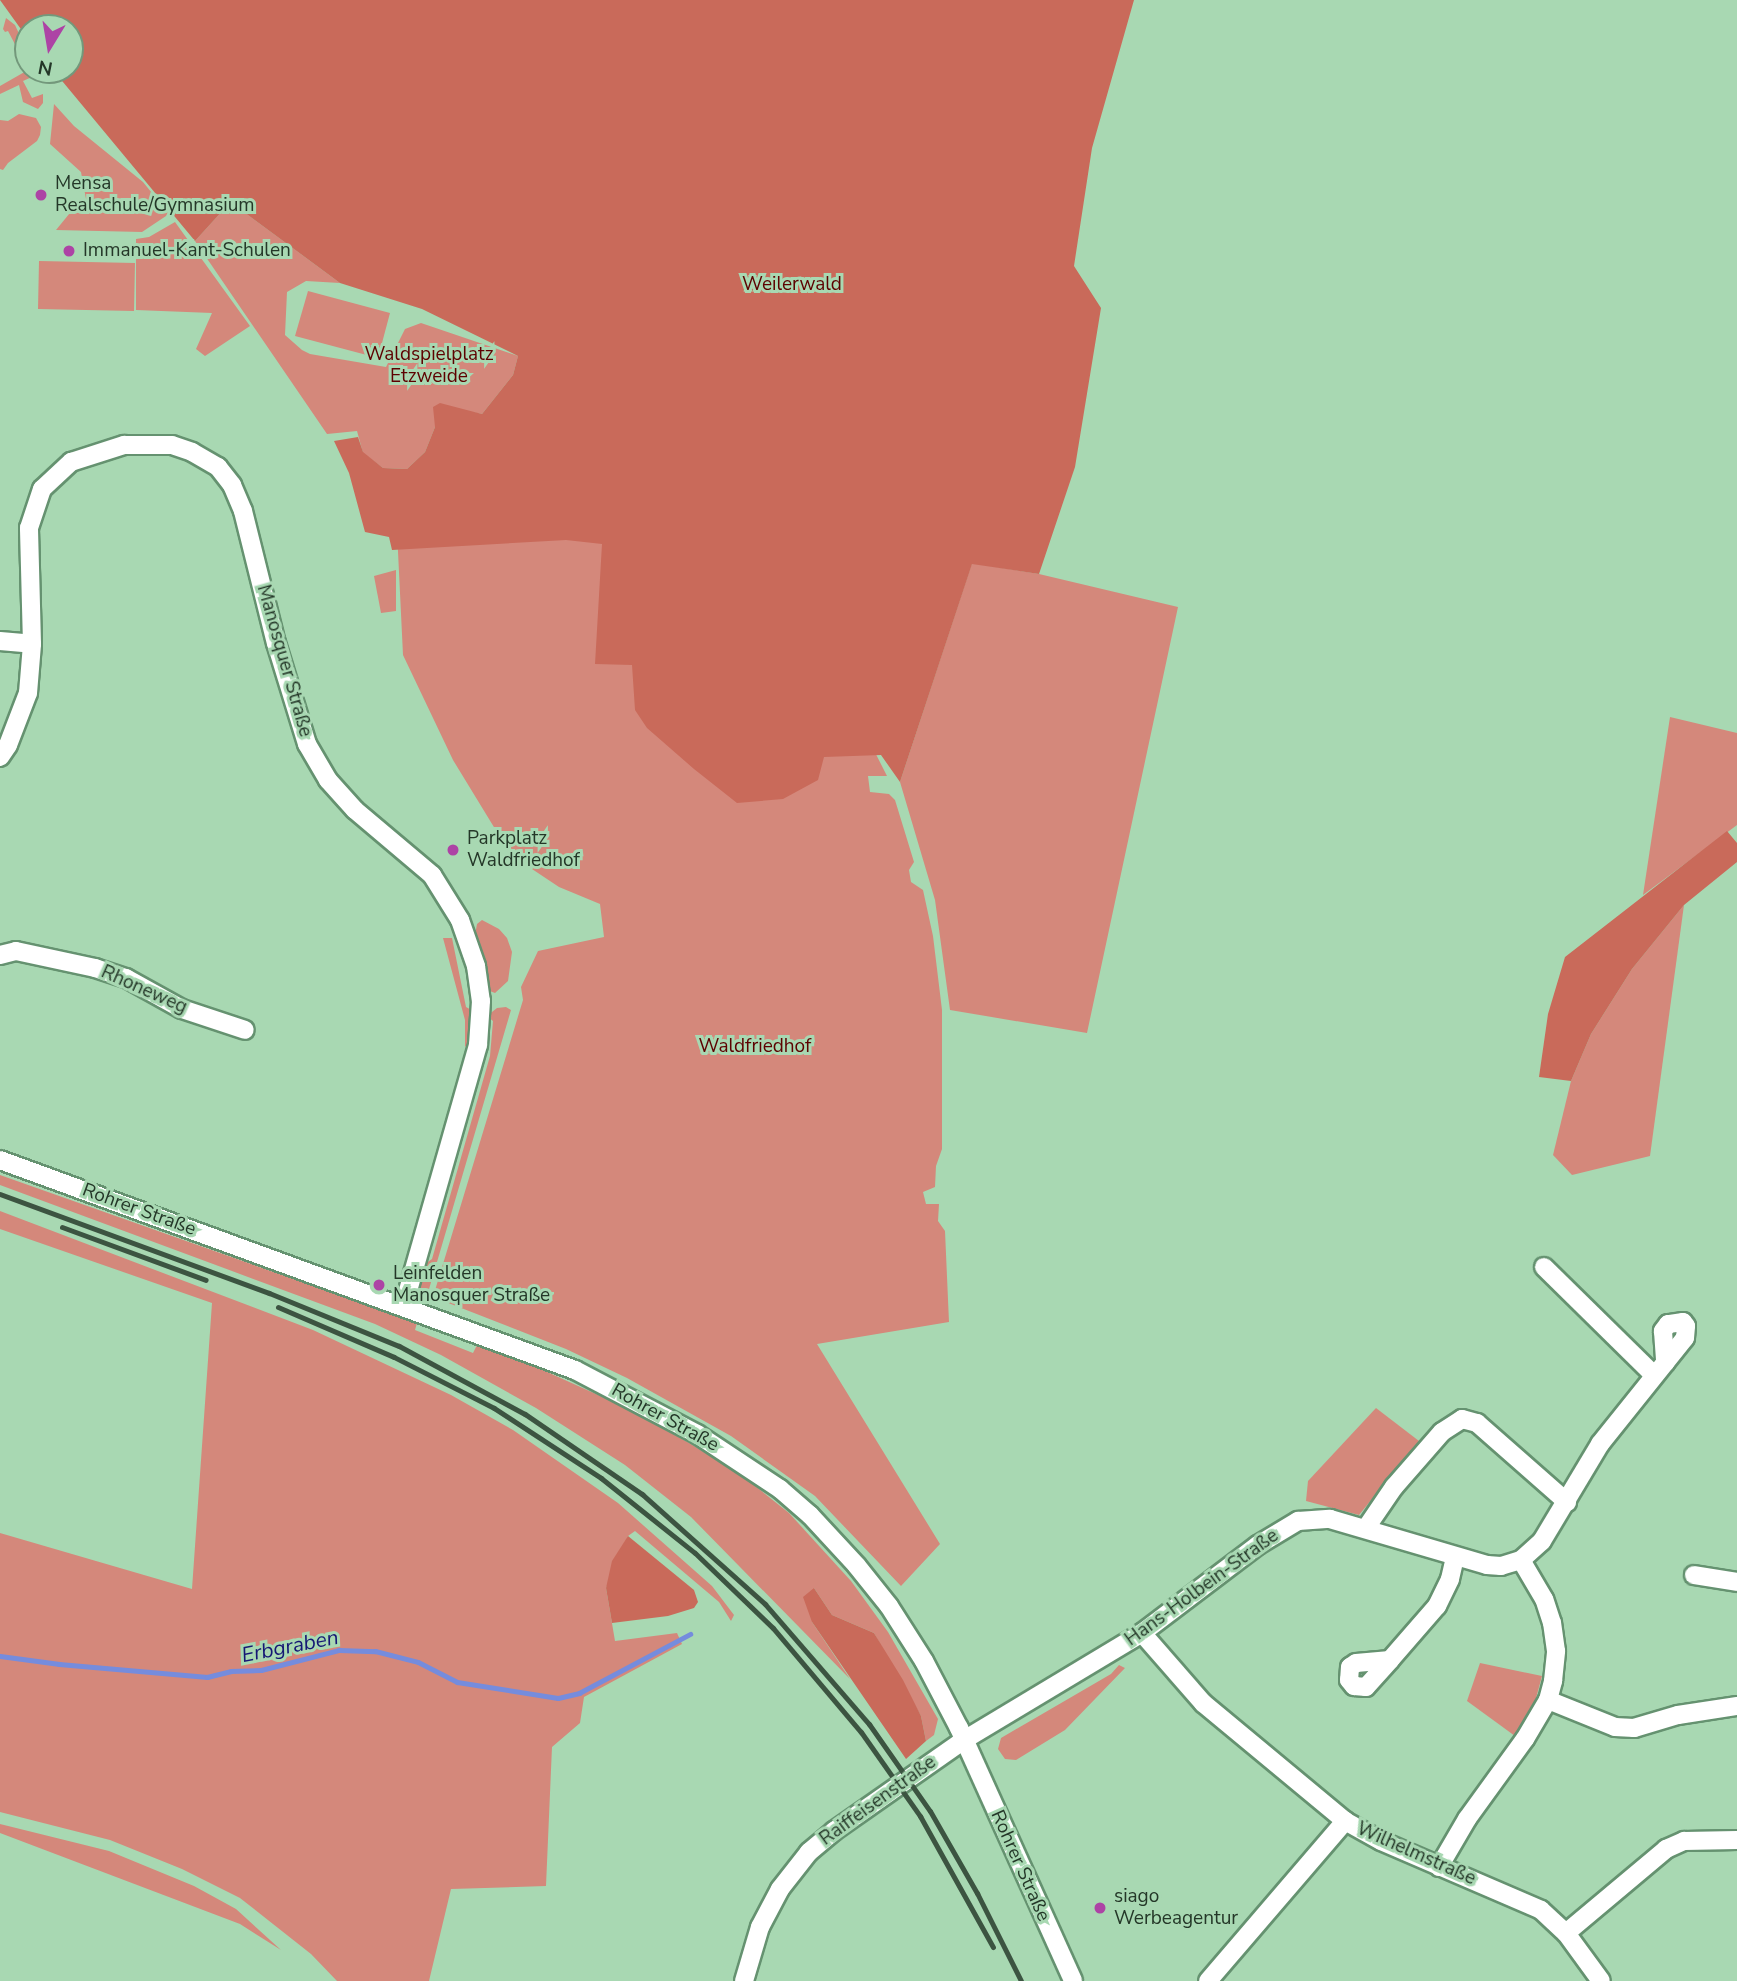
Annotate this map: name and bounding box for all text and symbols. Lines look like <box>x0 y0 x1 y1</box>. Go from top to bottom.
north arrow <box>14 14 84 84</box>
text: N <box>36 54 55 82</box>
place label: Mensa Realschule/Gymnasium <box>55 173 255 217</box>
marker: Mensa Realschule/Gymnasium <box>33 187 49 203</box>
place label: Immanuel-Kant-Schulen <box>83 240 291 262</box>
marker: Immanuel-Kant-Schulen <box>61 243 77 259</box>
park label: Weilerwald <box>742 274 842 296</box>
park label: Waldspielplatz Etzweide <box>364 344 494 388</box>
street label: Manosquer Straße <box>251 582 317 740</box>
place label: Parkplatz Waldfriedhof <box>467 828 580 872</box>
marker: Parkplatz Waldfriedhof <box>445 842 461 858</box>
street label: Rhoneweg <box>97 961 191 1019</box>
park label: Waldfriedhof <box>699 1036 811 1058</box>
street label: Rohrer Straße <box>79 1179 199 1241</box>
place label: Leinfelden Manosquer Straße <box>393 1263 550 1307</box>
marker: Leinfelden Manosquer Straße <box>371 1277 387 1293</box>
street label: Rohrer Straße <box>607 1379 723 1457</box>
street label: Hans-Holbein-Straße <box>1121 1525 1283 1651</box>
water label: Erbgraben <box>239 1624 341 1668</box>
street label: Raiffeisenstraße <box>815 1751 941 1851</box>
street label: Rohrer Straße <box>985 1807 1055 1925</box>
street label: Wilhelmstraße <box>1353 1818 1479 1890</box>
place label: siago Werbeagentur <box>1114 1886 1238 1930</box>
marker: siago Werbeagentur <box>1092 1900 1108 1916</box>

